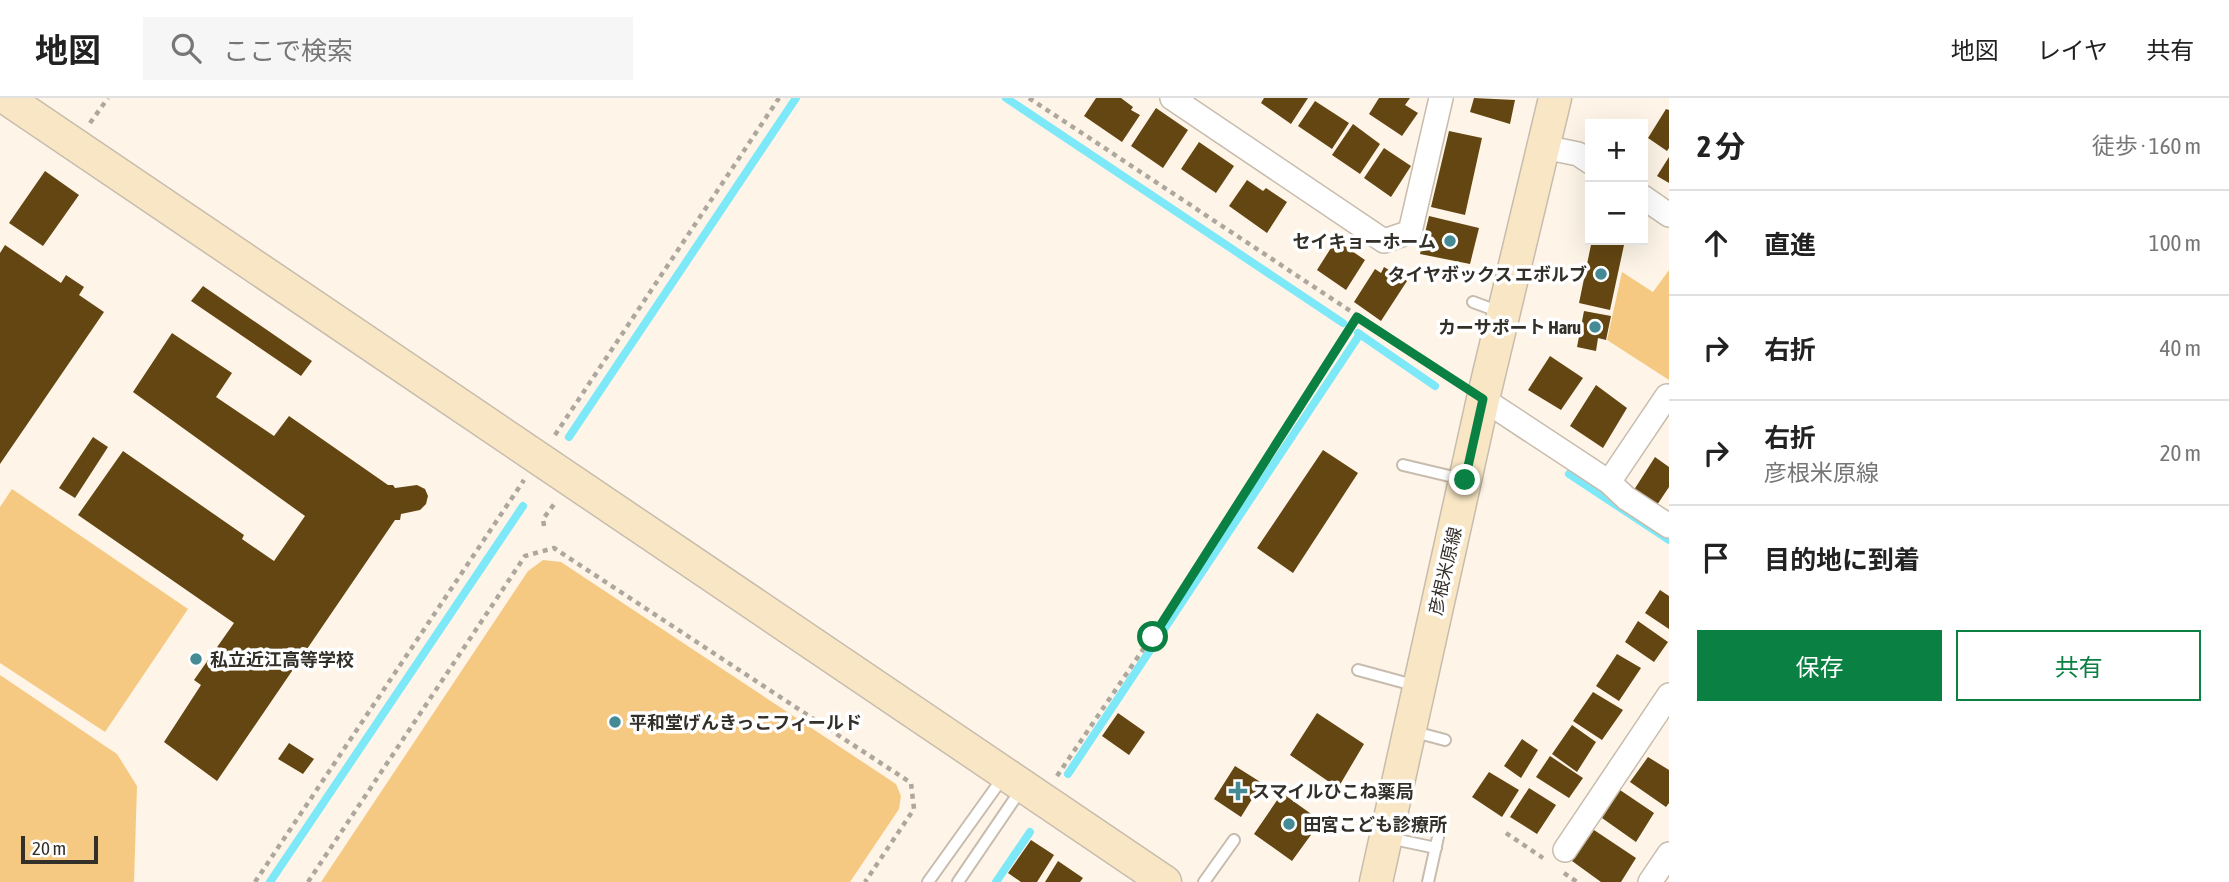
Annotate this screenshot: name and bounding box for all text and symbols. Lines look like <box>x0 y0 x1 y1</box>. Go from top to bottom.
search box <box>143 17 633 80</box>
icon: search <box>167 29 205 67</box>
text: 地図 <box>35 31 101 69</box>
text: ここで検索 <box>223 36 353 66</box>
text: 地図 <box>1951 37 1999 64</box>
text: レイヤ <box>2037 37 2108 64</box>
text: 共有 <box>2146 37 2194 64</box>
map controls <box>1585 119 1648 245</box>
button: + <box>1585 119 1648 182</box>
text: 2 分 <box>1697 129 1745 163</box>
text: 徒歩 · 160 m <box>2092 133 2201 159</box>
button: − <box>1585 182 1648 245</box>
icon: ahead <box>1697 224 1735 262</box>
text: 直進 <box>1764 230 1816 260</box>
text: 100 m <box>2149 230 2201 256</box>
place label: セイキョーホーム <box>1293 231 1436 252</box>
marker: セイキョーホーム <box>1442 233 1458 249</box>
place label: タイヤボックス エボルブ <box>1388 264 1587 285</box>
marker: タイヤボックス エボルブ <box>1593 266 1609 282</box>
place label: カーサポート Haru <box>1438 317 1581 338</box>
marker: カーサポート Haru <box>1587 319 1603 335</box>
icon: right <box>1697 329 1735 367</box>
text: 右折 <box>1764 335 1816 365</box>
text: 40 m <box>2160 335 2201 361</box>
text: 右折 <box>1764 423 1816 453</box>
icon: right <box>1697 434 1735 472</box>
text: 20 m <box>2160 440 2201 466</box>
text: 彦根米原線 <box>1764 460 1879 486</box>
route end <box>1449 464 1480 495</box>
street label: 彦根米原線 <box>1425 525 1465 617</box>
icon: arrive <box>1697 539 1735 577</box>
text: 目的地に到着 <box>1764 545 1920 575</box>
route start <box>1137 621 1168 652</box>
button: 保存 <box>1697 630 1942 701</box>
button: 共有 <box>1956 630 2201 701</box>
place label: 私立近江高等学校 <box>210 649 354 670</box>
marker: 私立近江高等学校 <box>188 651 204 667</box>
place label: 平和堂げんきっこフィールド <box>629 712 862 733</box>
marker: 平和堂げんきっこフィールド <box>607 714 623 730</box>
place label: スマイルひこね薬局 <box>1252 781 1413 802</box>
marker: スマイルひこね薬局 <box>1230 783 1246 799</box>
place label: 田宮こども診療所 <box>1303 814 1447 835</box>
marker: 田宮こども診療所 <box>1281 816 1297 832</box>
scale bar <box>21 833 98 865</box>
text: 20 m <box>32 837 66 859</box>

